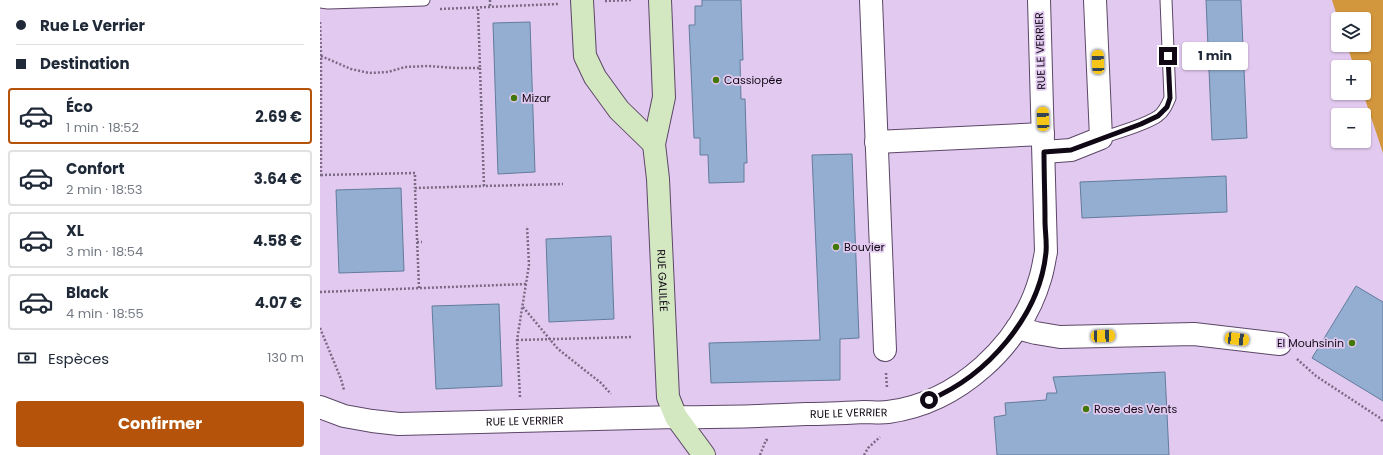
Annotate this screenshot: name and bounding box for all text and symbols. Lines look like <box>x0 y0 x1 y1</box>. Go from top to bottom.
street label: RUE LE VERRIER <box>1031 12 1049 90</box>
map controls <box>1331 12 1371 148</box>
button: layers <box>1331 12 1371 52</box>
text: Rue Le Verrier <box>40 15 145 36</box>
callout: 1 min <box>1182 42 1248 70</box>
text: 1 min <box>1198 46 1232 65</box>
route end <box>1159 47 1177 65</box>
car <box>1092 50 1104 74</box>
text: Destination <box>40 53 130 74</box>
button: + <box>1331 60 1371 100</box>
place label: Cassiopée <box>724 72 782 88</box>
marker: Cassiopée <box>711 75 721 85</box>
place label: Mizar <box>522 90 551 106</box>
marker: Mizar <box>509 93 519 103</box>
text: Éco <box>66 96 93 117</box>
icon: car <box>18 98 54 134</box>
text: 2.69 € <box>255 106 302 127</box>
car <box>1037 107 1049 131</box>
button: − <box>1331 108 1371 148</box>
text: 1 min · 18:52 <box>66 118 139 137</box>
text: Confort <box>66 158 125 179</box>
icon: car <box>18 160 54 196</box>
text: 3.64 € <box>254 168 302 189</box>
text: 2 min · 18:53 <box>66 180 143 199</box>
text: XL <box>66 220 84 241</box>
icon: car <box>18 222 54 258</box>
text: 4.58 € <box>253 230 302 251</box>
place label: Bouvier <box>844 239 885 255</box>
text: 3 min · 18:54 <box>66 242 143 261</box>
marker: Bouvier <box>831 242 841 252</box>
street label: RUE GALILÉE <box>653 249 672 312</box>
text: Black <box>66 282 109 303</box>
icon: car <box>18 284 54 320</box>
text: 4.07 € <box>255 292 302 313</box>
text: 4 min · 18:55 <box>66 304 144 323</box>
car <box>1091 330 1115 342</box>
car <box>1224 332 1250 346</box>
place label: El Mouhsinin <box>1277 335 1344 351</box>
marker: El Mouhsinin <box>1347 338 1357 348</box>
icon: cash <box>16 347 38 369</box>
text: Espèces <box>48 348 109 369</box>
text: 130 m <box>267 348 304 367</box>
route start <box>920 391 938 409</box>
button: Confirmer <box>16 401 304 447</box>
place label: Rose des Vents <box>1094 401 1177 417</box>
street label: RUE LE VERRIER <box>810 404 888 422</box>
marker: Rose des Vents <box>1081 404 1091 414</box>
street label: RUE LE VERRIER <box>486 412 564 430</box>

